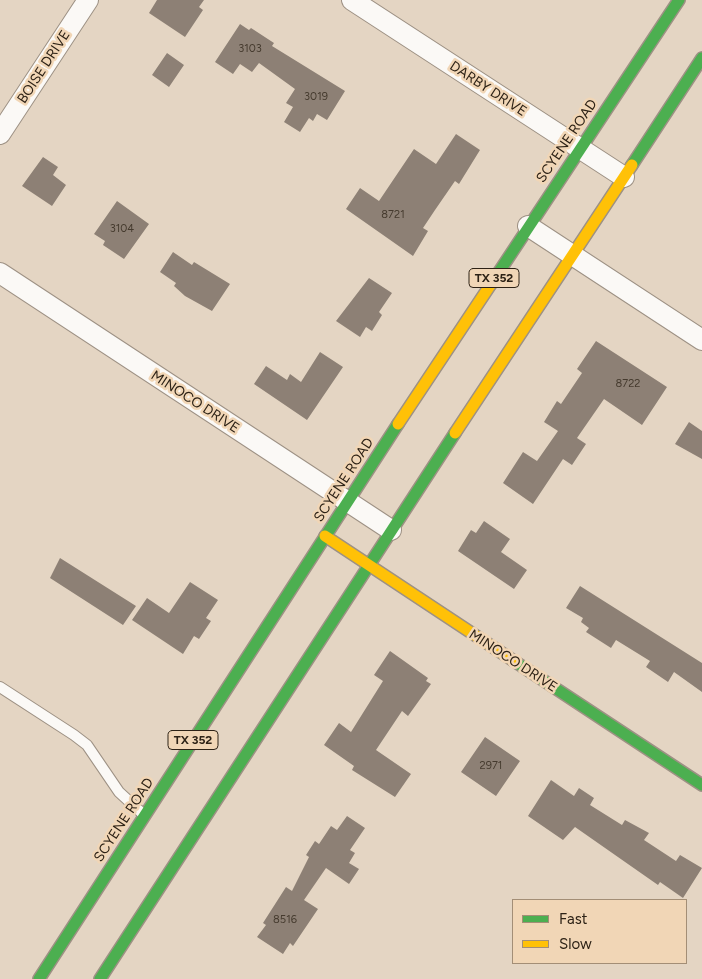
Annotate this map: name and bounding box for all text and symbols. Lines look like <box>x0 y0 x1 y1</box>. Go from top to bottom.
street label: BOISE DRIVE <box>14 27 74 107</box>
house number: 3103 <box>238 42 262 56</box>
street label: DARBY DRIVE <box>446 58 530 120</box>
house number: 3019 <box>304 90 328 104</box>
street label: SCYENE ROAD <box>533 96 601 186</box>
house number: 8721 <box>381 208 405 222</box>
house number: 3104 <box>110 222 134 236</box>
road number: TX 352 <box>469 268 519 288</box>
street label: MINOCO DRIVE <box>148 367 242 437</box>
house number: 8722 <box>616 377 640 391</box>
street label: SCYENE ROAD <box>311 435 377 525</box>
street label: MINOCO DRIVE <box>466 626 560 696</box>
road number: TX 352 <box>168 730 218 750</box>
house number: 2971 <box>480 759 502 773</box>
street label: SCYENE ROAD <box>91 775 157 865</box>
legend <box>512 899 687 964</box>
text: Fast <box>559 910 587 928</box>
house number: 8516 <box>273 913 297 927</box>
text: Slow <box>559 935 592 953</box>

